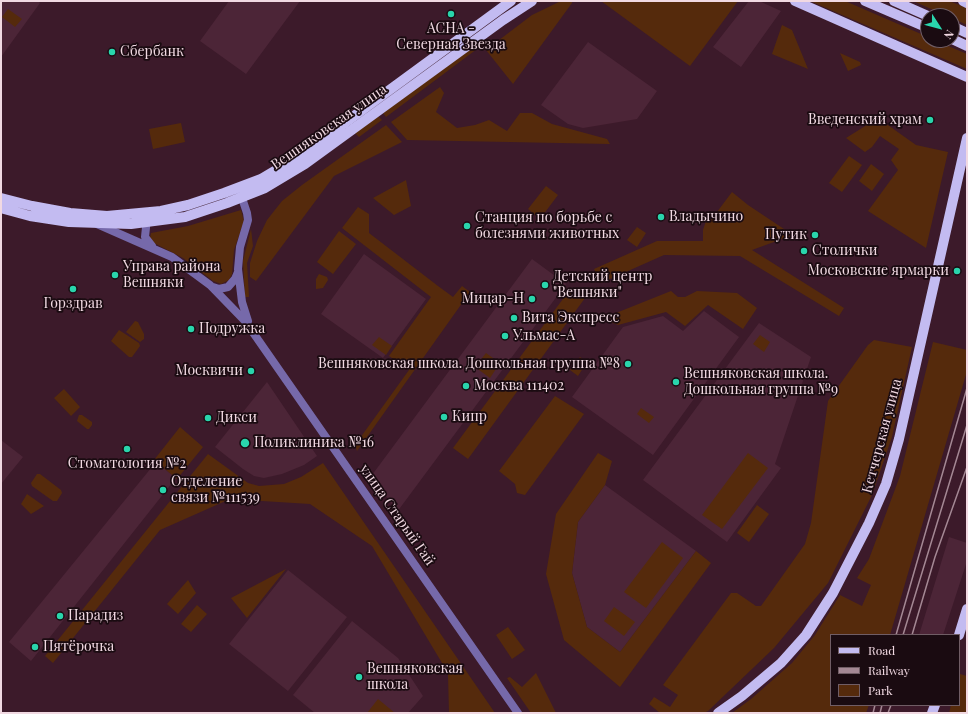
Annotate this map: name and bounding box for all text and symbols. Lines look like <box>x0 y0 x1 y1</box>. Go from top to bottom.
north arrow <box>920 8 960 48</box>
marker: АСНА - Северная Звезда <box>446 9 456 19</box>
place label: АСНА - Северная Звезда <box>396 21 506 54</box>
text: N <box>941 27 958 42</box>
place label: Сбербанк <box>120 44 184 60</box>
marker: Сбербанк <box>107 47 117 57</box>
street label: Вешняковская улица <box>268 81 390 173</box>
place label: Введенский храм <box>808 112 922 128</box>
marker: Введенский храм <box>925 115 935 125</box>
place label: Владычино <box>669 209 743 225</box>
place label: Станция по борьбе с болезнями животных <box>475 210 619 242</box>
marker: Владычино <box>656 212 666 222</box>
marker: Станция по борьбе с болезнями животных <box>462 221 472 231</box>
place label: Путик <box>765 227 807 243</box>
marker: Путик <box>810 230 820 240</box>
place label: Столички <box>812 243 877 259</box>
marker: Столички <box>799 246 809 256</box>
place label: Управа района Вешняки <box>123 259 220 292</box>
place label: Московские ярмарки <box>808 263 949 279</box>
marker: Московские ярмарки <box>952 266 962 276</box>
place label: Детский центр "Вешняки" <box>553 269 652 302</box>
marker: Управа района Вешняки <box>110 270 120 280</box>
marker: Детский центр "Вешняки" <box>540 280 550 290</box>
marker: Горздрав <box>68 284 78 294</box>
place label: Мицар-Н <box>462 291 524 307</box>
marker: Мицар-Н <box>527 294 537 304</box>
place label: Горздрав <box>43 296 103 312</box>
place label: Вита Экспресс <box>522 310 619 326</box>
marker: Вита Экспресс <box>509 313 519 323</box>
place label: Подружка <box>199 321 265 337</box>
marker: Подружка <box>186 324 196 334</box>
place label: Ульмас-А <box>513 328 575 344</box>
marker: Ульмас-А <box>500 331 510 341</box>
place label: Вешняковская школа. Дошкольная группа №8 <box>318 356 620 372</box>
marker: Вешняковская школа. Дошкольная группа №8 <box>623 359 633 369</box>
place label: Москвичи <box>175 363 243 379</box>
marker: Москвичи <box>246 366 256 376</box>
place label: Вешняковская школа. Дошкольная группа №9 <box>684 366 838 398</box>
marker: Вешняковская школа. Дошкольная группа №9 <box>671 377 681 387</box>
street label: Кетчерская улица <box>859 377 905 495</box>
place label: Москва 111402 <box>474 378 564 394</box>
marker: Москва 111402 <box>461 381 471 391</box>
place label: Кипр <box>452 409 487 425</box>
place label: Дикси <box>216 410 257 426</box>
marker: Кипр <box>439 412 449 422</box>
marker: Дикси <box>203 413 213 423</box>
place label: Поликлиника №16 <box>254 435 374 451</box>
marker: Поликлиника №16 <box>239 437 251 449</box>
marker: Стоматология №2 <box>122 444 132 454</box>
place label: Стоматология №2 <box>68 456 186 472</box>
street label: улица Старый Гай <box>356 461 438 569</box>
place label: Отделение связи №111539 <box>171 474 260 506</box>
marker: Отделение связи №111539 <box>158 485 168 495</box>
place label: Парадиз <box>68 608 123 624</box>
marker: Парадиз <box>55 611 65 621</box>
legend <box>830 634 960 706</box>
place label: Пятёрочка <box>43 639 114 655</box>
marker: Пятёрочка <box>30 642 40 652</box>
text: Road <box>868 642 895 658</box>
place label: Вешняковская школа <box>367 661 463 694</box>
text: Railway <box>868 662 910 678</box>
marker: Вешняковская школа <box>354 672 364 682</box>
text: Park <box>868 682 893 698</box>

